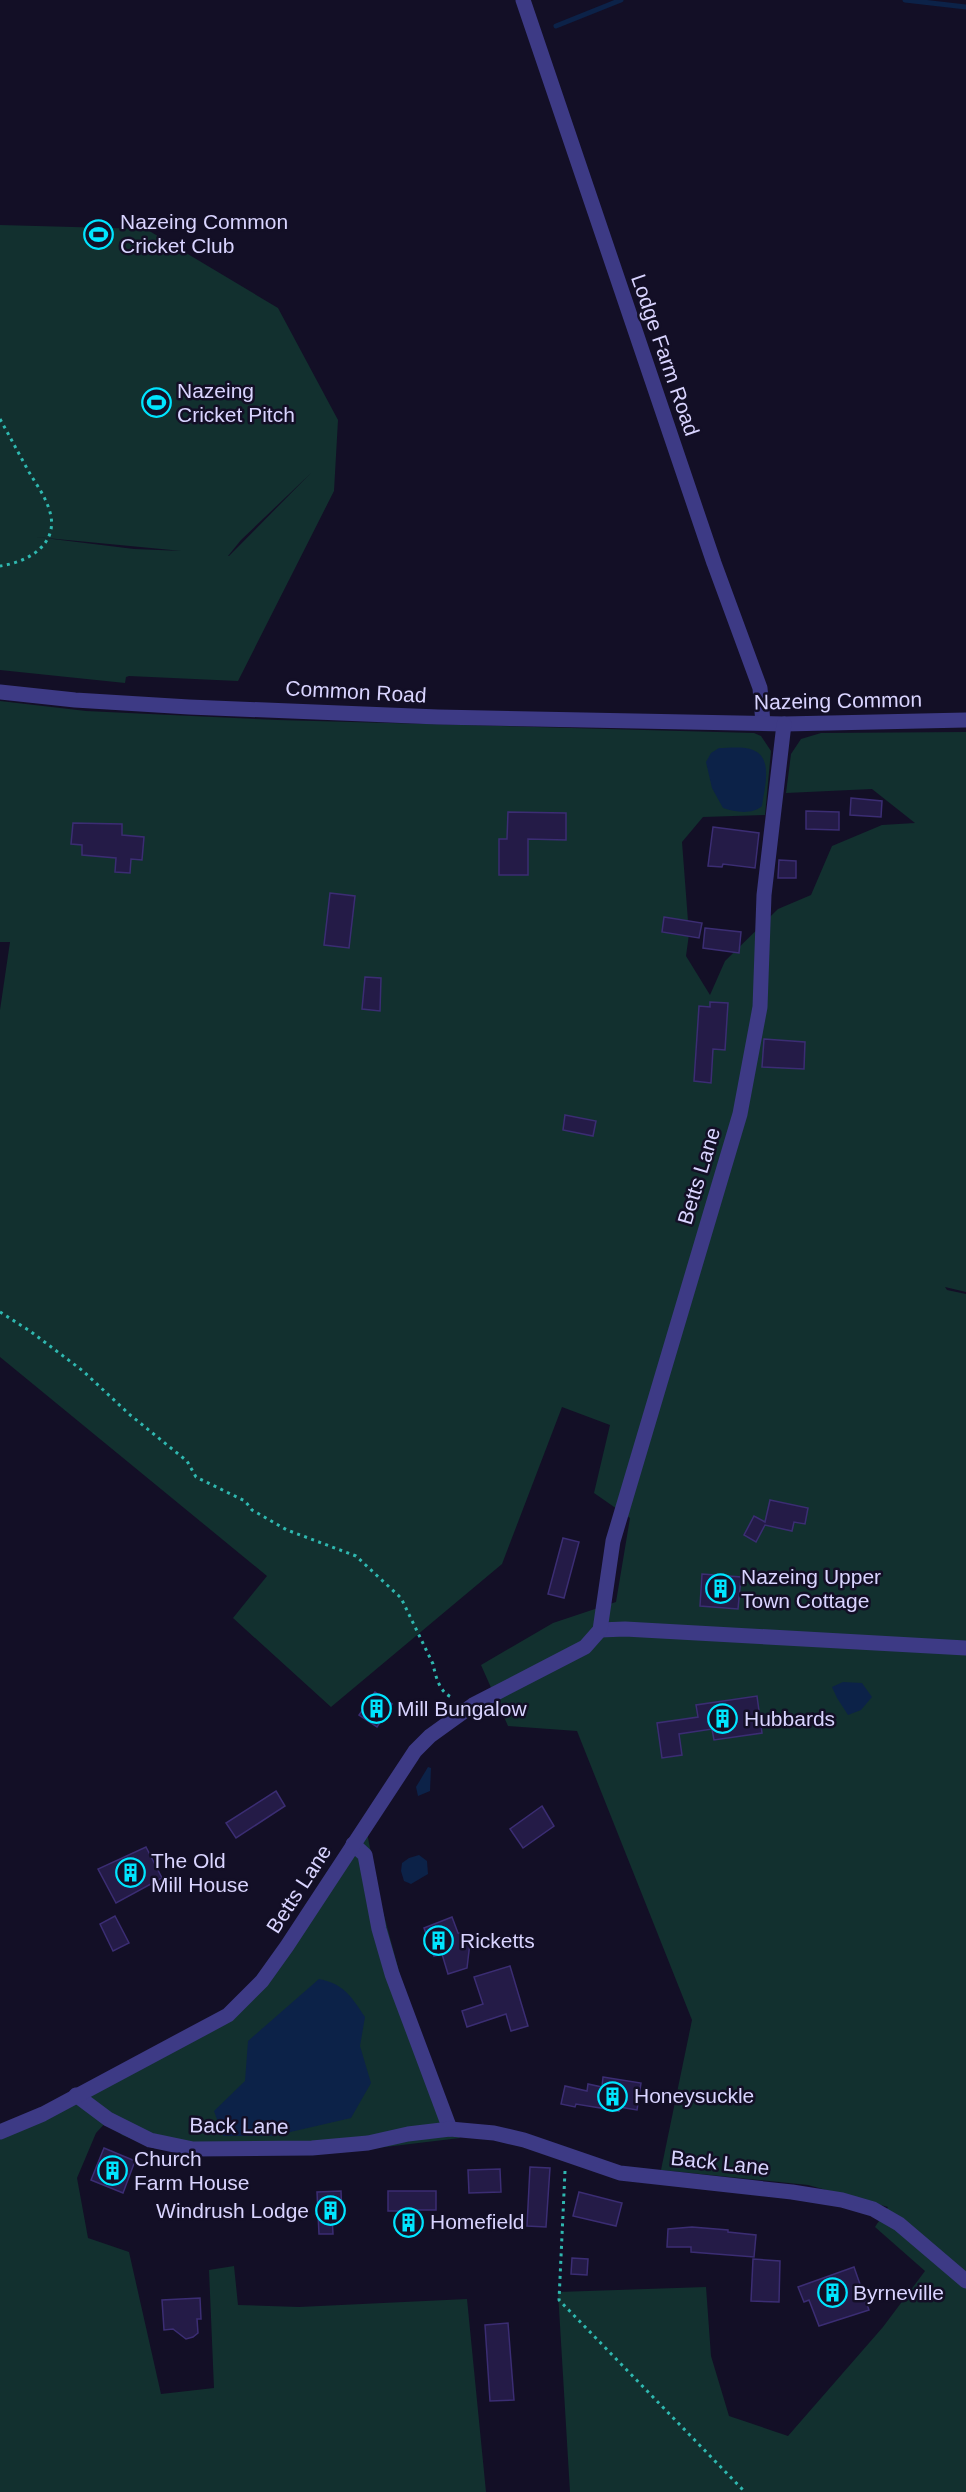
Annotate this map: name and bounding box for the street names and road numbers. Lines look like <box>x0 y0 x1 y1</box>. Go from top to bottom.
street label: Lodge Farm Road <box>627 271 704 439</box>
street label: Common Road <box>285 676 427 707</box>
street label: Nazeing Common <box>754 688 922 713</box>
street label: Betts Lane <box>673 1124 724 1227</box>
street label: Betts Lane <box>262 1840 336 1937</box>
street label: Back Lane <box>189 2113 289 2138</box>
street label: Back Lane <box>669 2146 771 2179</box>

